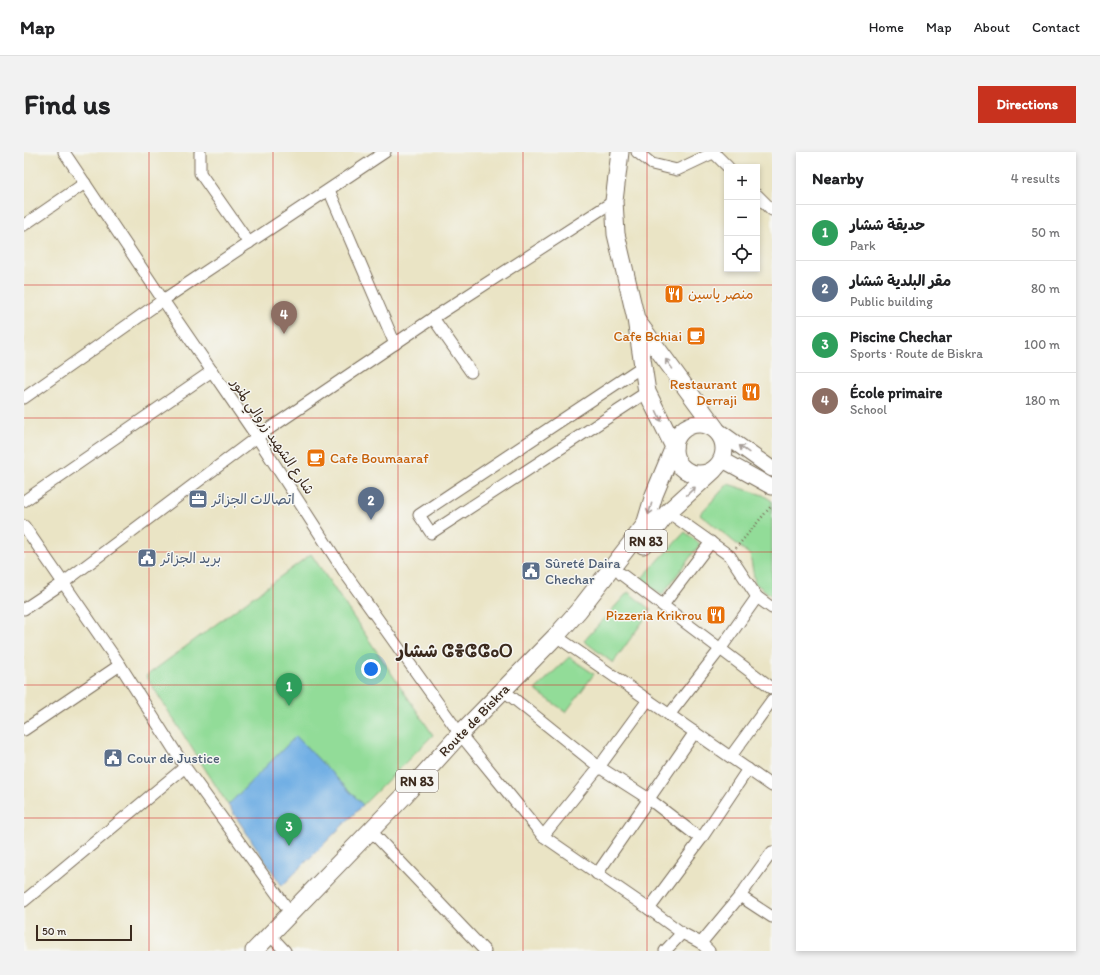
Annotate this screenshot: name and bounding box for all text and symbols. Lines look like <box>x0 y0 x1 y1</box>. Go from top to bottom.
text: Map <box>20 16 55 39</box>
text: Home <box>869 19 904 36</box>
text: Map <box>926 19 952 36</box>
text: About <box>974 19 1010 36</box>
text: Contact <box>1032 19 1080 36</box>
button: Directions <box>978 86 1076 123</box>
text: Find us <box>24 87 111 121</box>
map controls <box>724 164 760 272</box>
button: + <box>724 164 760 200</box>
text: Nearby <box>812 168 864 188</box>
text: 4 results <box>1011 171 1060 186</box>
button: − <box>724 200 760 236</box>
text: حديقة ششار <box>850 216 925 234</box>
text: 1 <box>822 225 828 240</box>
text: 50 m <box>1031 225 1060 240</box>
button: locate <box>724 236 760 272</box>
text: Park <box>850 238 876 253</box>
text: مقر البلدية ششار <box>850 272 951 290</box>
text: 2 <box>822 281 828 296</box>
text: 80 m <box>1031 281 1060 296</box>
restaurant icon: منصر ياسين <box>663 283 685 305</box>
place label: منصر ياسين <box>688 286 753 303</box>
text: Public building <box>850 294 933 309</box>
pin: 4 <box>271 301 297 334</box>
cafe icon: Cafe Bchiai <box>685 325 707 347</box>
place label: Cafe Bchiai <box>614 328 682 345</box>
text: Piscine Chechar <box>850 328 952 346</box>
text: 3 <box>821 337 829 352</box>
text: 100 m <box>1024 337 1060 352</box>
text: Sports · Route de Biskra <box>850 346 983 361</box>
one-way arrow <box>664 359 673 370</box>
street label: شارع الشهيد زروالي لمنور <box>223 374 318 500</box>
place label: Restaurant Derraji <box>670 376 737 409</box>
restaurant icon: Restaurant Derraji <box>740 381 762 403</box>
text: École primaire <box>850 384 942 402</box>
text: 4 <box>821 393 829 408</box>
text: 180 m <box>1025 393 1060 408</box>
text: School <box>850 402 887 417</box>
one-way arrow <box>656 410 663 422</box>
one-way arrow <box>739 445 750 453</box>
cafe icon: Cafe Boumaaraf <box>305 447 327 469</box>
place label: Cafe Boumaaraf <box>330 450 429 467</box>
one-way arrow <box>686 486 696 496</box>
pin: 2 <box>358 487 384 520</box>
office icon: اتصالات الجزائر <box>187 488 209 510</box>
place label: اتصالات الجزائر <box>211 491 295 508</box>
one-way arrow <box>646 503 653 516</box>
road number: RN 83 <box>625 530 667 552</box>
public building icon: بريد الجزائر <box>136 547 158 569</box>
place label: بريد الجزائر <box>160 550 221 567</box>
place label: Sûreté Daira Chechar <box>545 555 621 588</box>
public building icon: Sûreté Daira Chechar <box>520 560 542 582</box>
restaurant icon: Pizzeria Krikrou <box>705 604 727 626</box>
place label: Pizzeria Krikrou <box>606 607 702 624</box>
district label: ششار ⵛⴻⵛⵛⴰⵔ <box>395 640 513 662</box>
your location <box>361 659 381 679</box>
pin: 1 <box>276 673 302 706</box>
street label: Route de Biskra <box>435 680 514 760</box>
public building icon: Cour de Justice <box>102 747 124 769</box>
place label: Cour de Justice <box>127 750 220 767</box>
road number: RN 83 <box>396 770 438 792</box>
pin: 3 <box>276 813 302 846</box>
scale bar <box>36 923 132 942</box>
text: 50 m <box>42 925 66 938</box>

